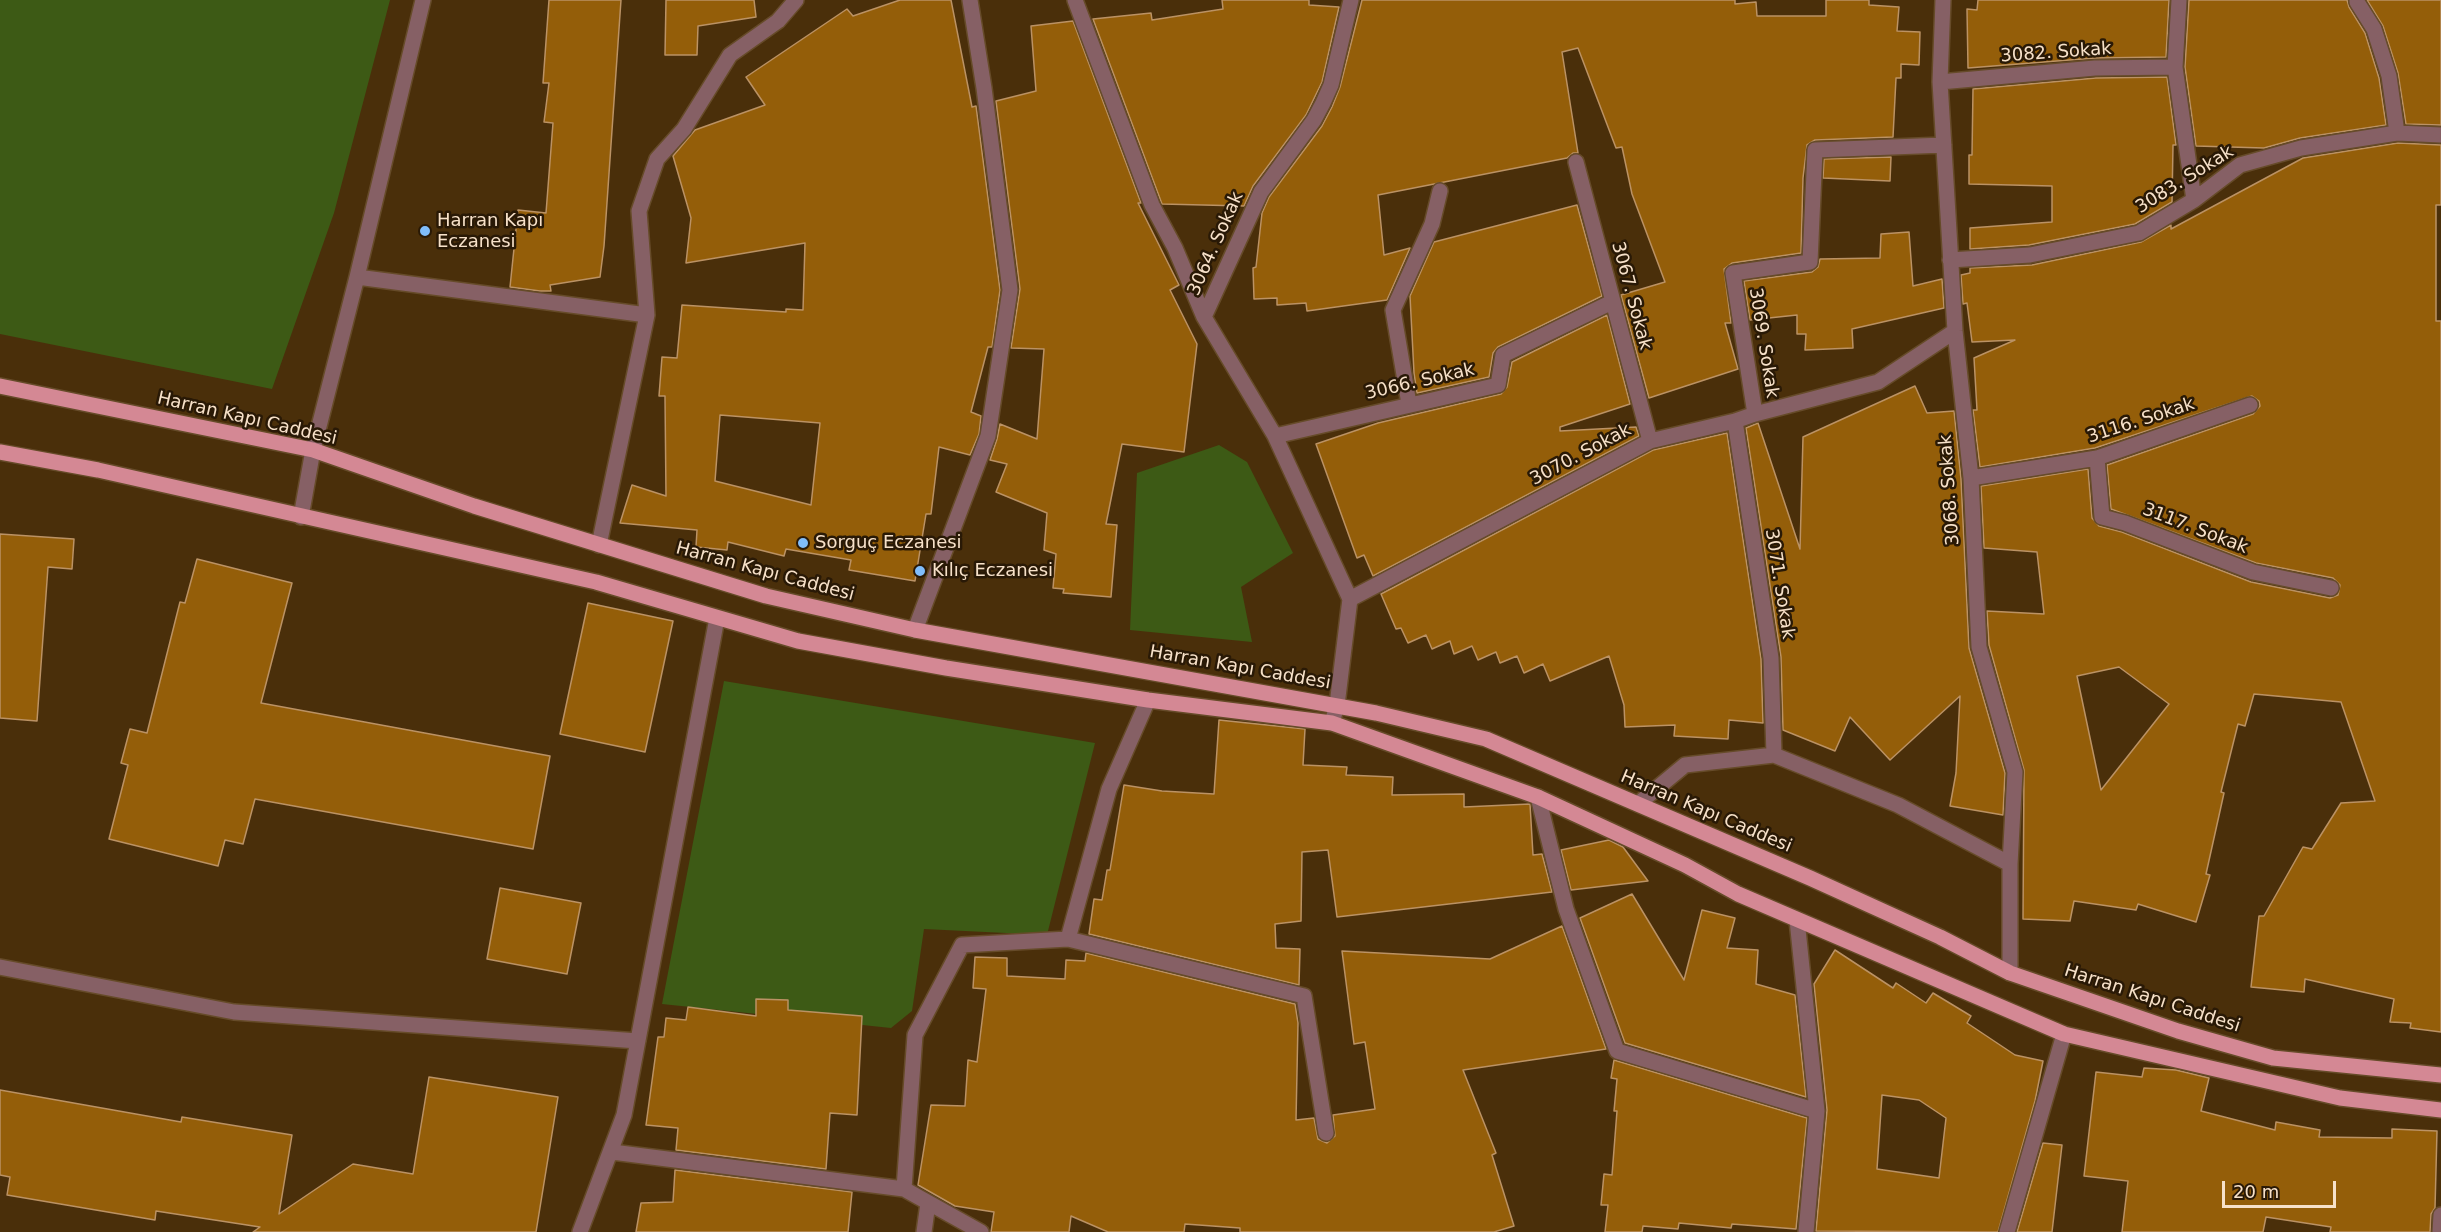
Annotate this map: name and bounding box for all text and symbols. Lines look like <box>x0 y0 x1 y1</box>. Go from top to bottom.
street label: 3082. Sokak <box>2000 38 2112 68</box>
street label: 3083. Sokak <box>2132 141 2238 219</box>
street label: 3064. Sokak <box>1184 189 1248 299</box>
place label: Harran Kapı Eczanesi <box>437 210 543 252</box>
marker: Harran Kapı Eczanesi <box>418 224 432 238</box>
street label: 3067. Sokak <box>1606 239 1656 353</box>
street label: 3069. Sokak <box>1744 286 1782 400</box>
street label: 3066. Sokak <box>1363 359 1477 405</box>
street label: Harran Kapı Caddesi <box>155 388 339 450</box>
street label: 3116. Sokak <box>2085 394 2197 448</box>
street label: 3070. Sokak <box>1527 419 1635 491</box>
street label: 3068. Sokak <box>1935 434 1965 546</box>
street label: 3117. Sokak <box>2139 499 2251 559</box>
street label: 3071. Sokak <box>1760 527 1798 641</box>
place label: Sorguç Eczanesi <box>815 532 962 554</box>
marker: Sorguç Eczanesi <box>796 536 810 550</box>
street label: Harran Kapı Caddesi <box>673 538 857 606</box>
place label: Kılıç Eczanesi <box>932 560 1053 582</box>
marker: Kılıç Eczanesi <box>913 564 927 578</box>
street label: Harran Kapı Caddesi <box>1148 641 1332 695</box>
street label: Harran Kapı Caddesi <box>1617 766 1795 858</box>
street label: Harran Kapı Caddesi <box>2061 960 2243 1038</box>
scale bar <box>2225 1169 2339 1207</box>
text: 20 m <box>2233 1181 2279 1202</box>

